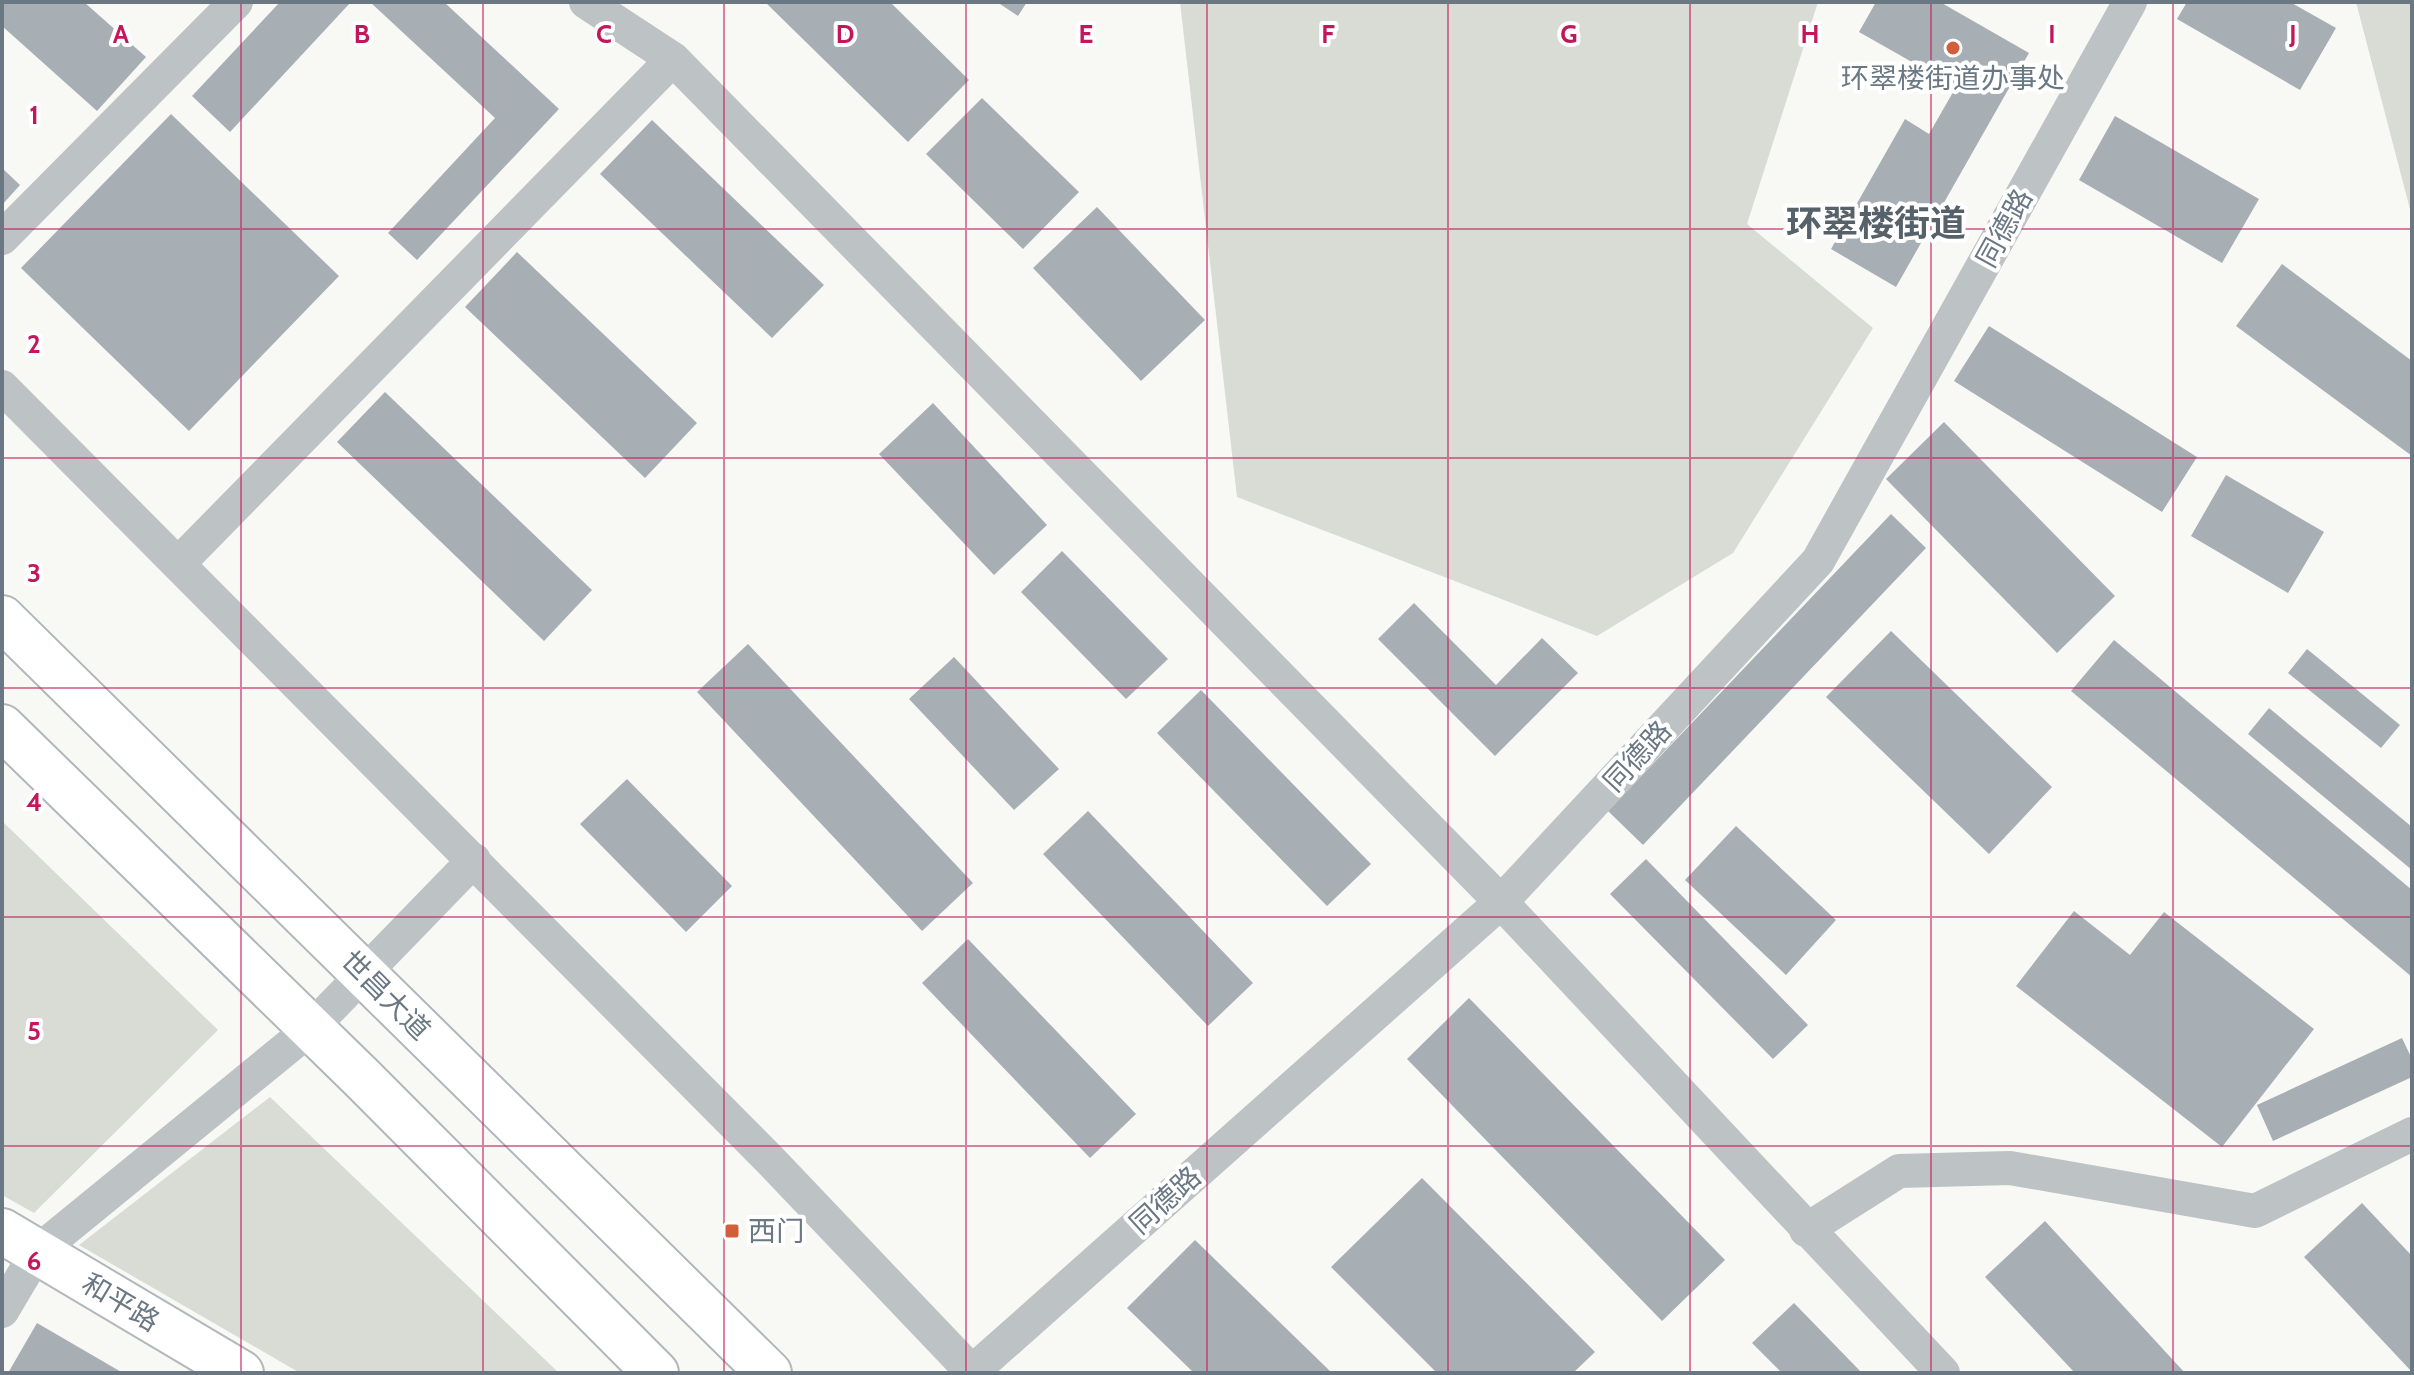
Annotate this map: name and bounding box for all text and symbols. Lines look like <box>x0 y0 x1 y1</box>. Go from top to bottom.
text: A <box>113 18 130 50</box>
text: B <box>354 18 370 50</box>
text: C <box>596 18 612 50</box>
text: D <box>836 18 854 50</box>
text: E <box>1079 18 1093 50</box>
text: F <box>1321 18 1335 50</box>
text: G <box>1560 18 1578 50</box>
text: H <box>1801 18 1819 50</box>
text: I <box>2048 18 2056 50</box>
text: J <box>2288 18 2297 50</box>
marker: 环翠楼街道办事处 <box>1944 39 1962 57</box>
place label: 环翠楼街道办事处 <box>1841 61 2065 95</box>
text: 1 <box>29 99 39 131</box>
street label: 同德路 <box>1969 183 2039 273</box>
district label: 环翠楼街道 <box>1786 201 1966 245</box>
text: 2 <box>27 328 41 360</box>
text: 3 <box>27 557 41 589</box>
street label: 同德路 <box>1596 714 1678 798</box>
text: 4 <box>26 786 42 818</box>
street label: 世昌大道 <box>334 943 438 1047</box>
text: 5 <box>27 1015 41 1047</box>
street label: 同德路 <box>1122 1159 1208 1241</box>
place label: 西门 <box>748 1214 804 1248</box>
marker: 西门 <box>723 1222 741 1240</box>
text: 6 <box>27 1245 41 1277</box>
street label: 和平路 <box>76 1266 166 1338</box>

